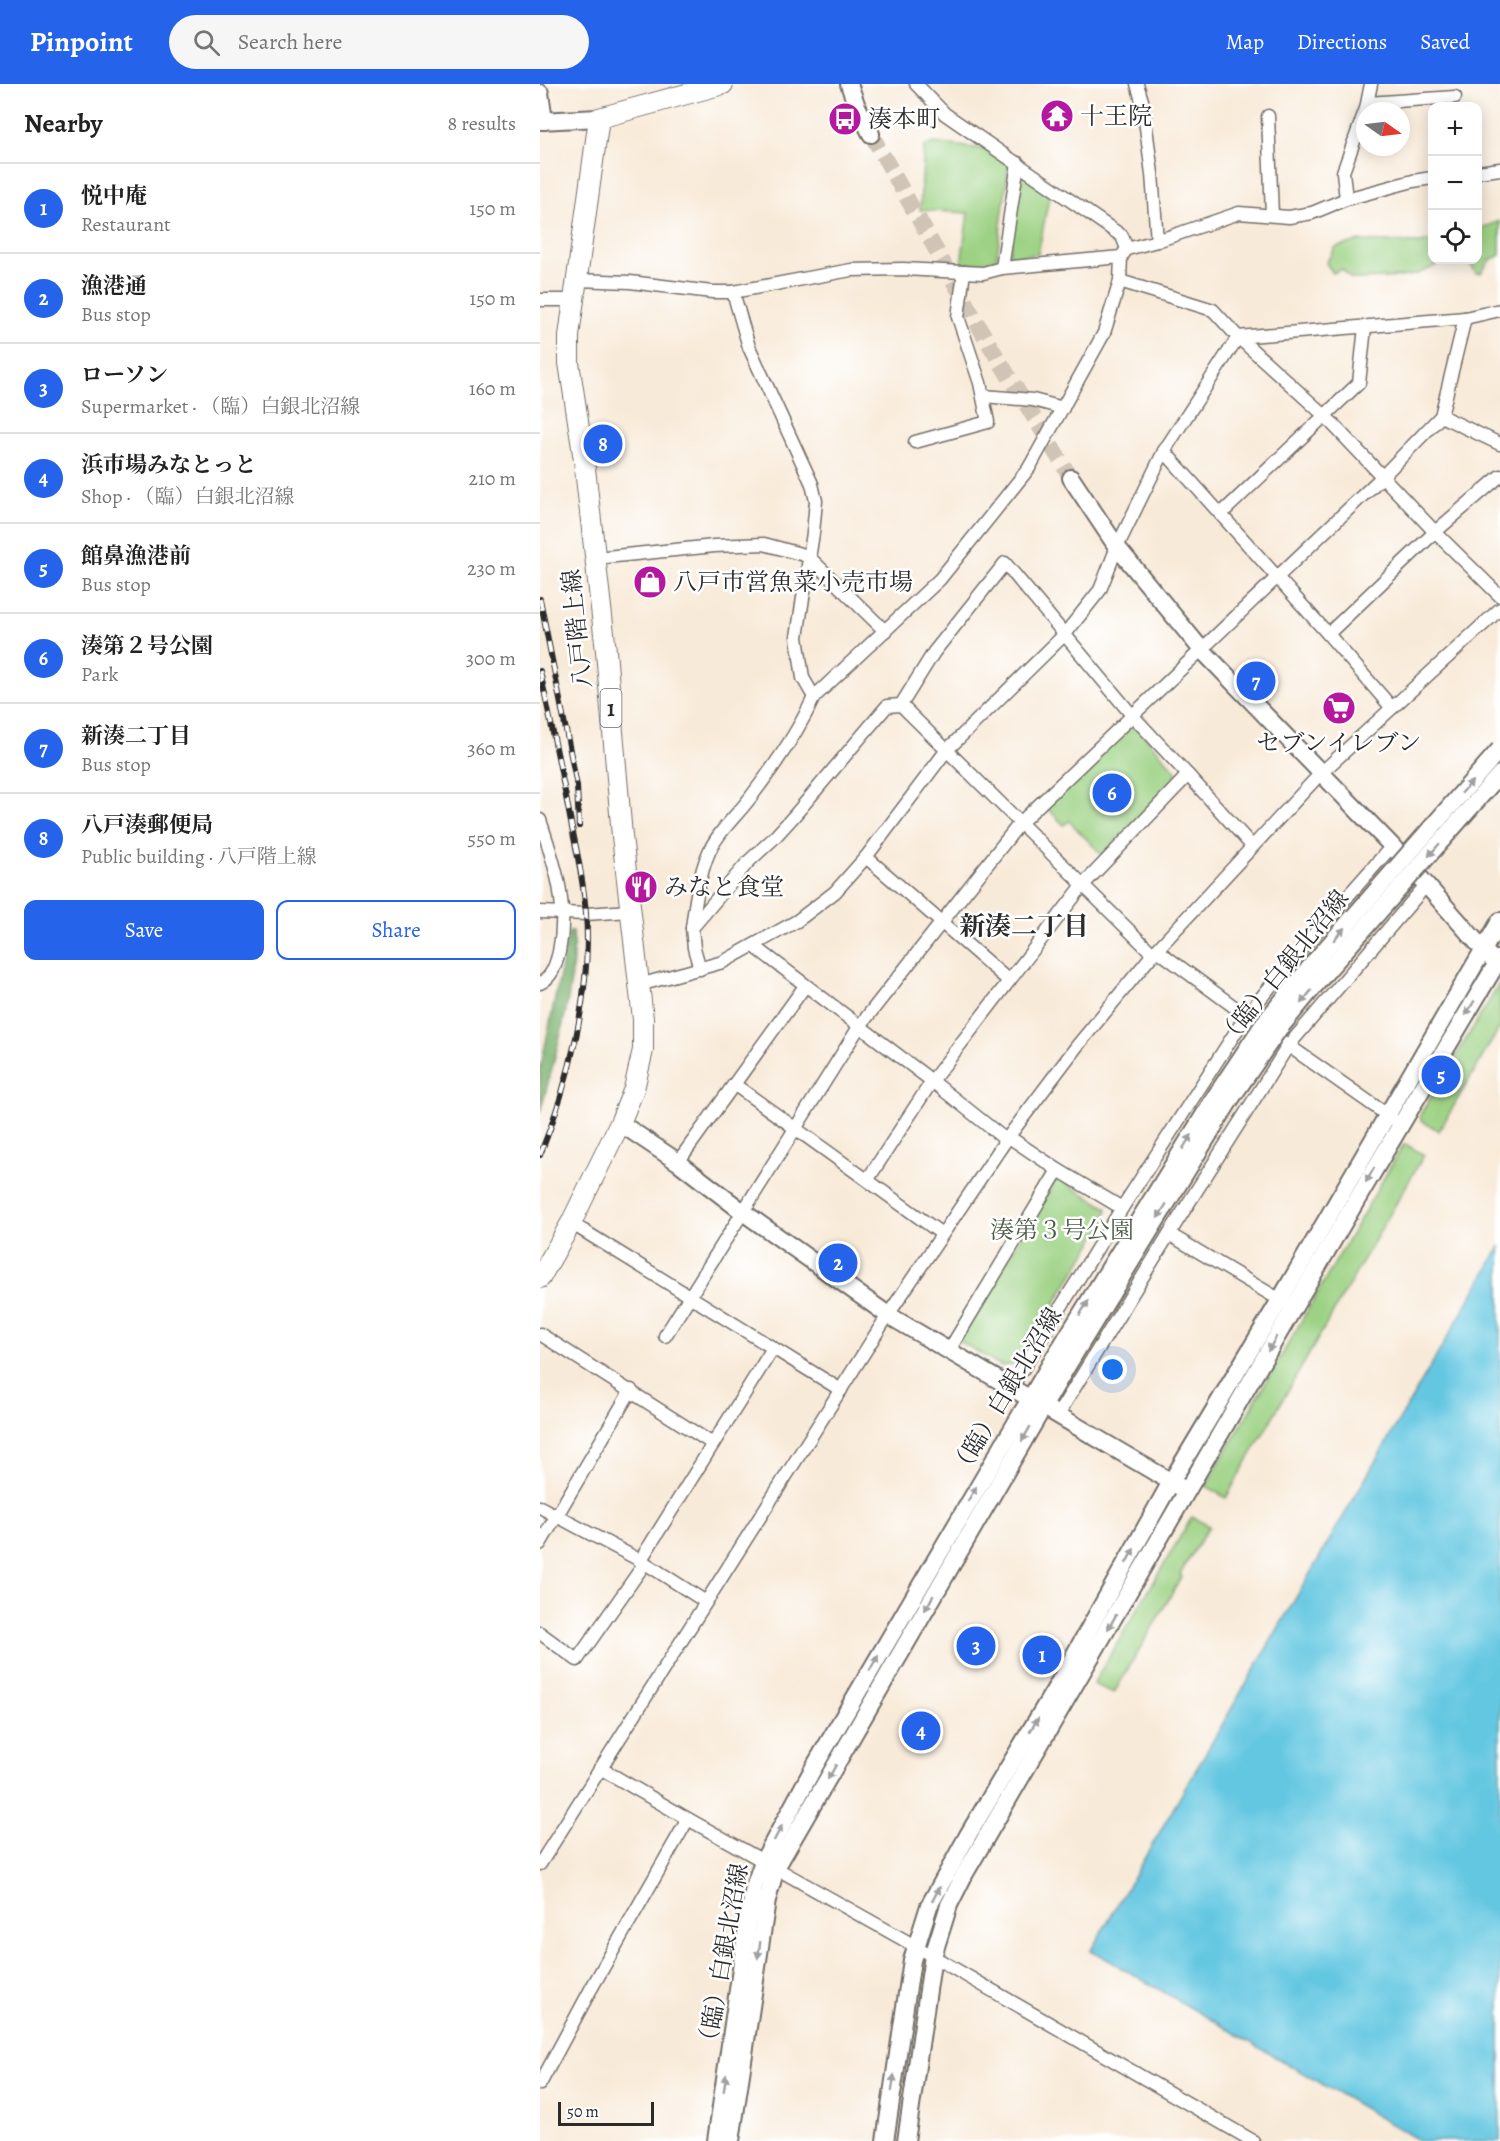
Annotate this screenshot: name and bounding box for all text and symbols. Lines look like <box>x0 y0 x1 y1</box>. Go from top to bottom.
search box <box>169 15 589 69</box>
text: Pinpoint <box>30 23 133 61</box>
icon: search <box>190 26 223 59</box>
text: Search here <box>238 27 342 57</box>
text: Map <box>1226 28 1264 56</box>
text: Directions <box>1297 28 1387 56</box>
text: Saved <box>1420 28 1470 56</box>
temple icon: 十王院 <box>1039 98 1075 134</box>
place label: 十王院 <box>1080 100 1152 132</box>
bus stop icon: 湊本町 <box>827 101 863 137</box>
north arrow <box>1356 102 1410 156</box>
map controls <box>1428 102 1482 264</box>
button: + <box>1428 102 1482 156</box>
place label: 湊本町 <box>868 103 940 135</box>
text: Nearby <box>24 106 103 141</box>
text: 8 results <box>448 110 516 137</box>
button: − <box>1428 156 1482 210</box>
text: 悦中庵 <box>81 181 147 211</box>
text: 1 <box>40 195 47 222</box>
text: 150 m <box>469 195 516 222</box>
button: locate <box>1428 210 1482 264</box>
text: Restaurant <box>81 211 171 238</box>
text: 漁港通 <box>81 271 147 301</box>
text: 2 <box>39 285 48 312</box>
text: 150 m <box>469 285 516 312</box>
text: Bus stop <box>81 301 151 328</box>
text: ローソン <box>81 360 168 390</box>
text: 3 <box>39 375 48 402</box>
text: 160 m <box>469 375 516 402</box>
text: Supermarket · （臨）白銀北沼線 <box>81 393 360 420</box>
pin: 8 <box>584 422 622 466</box>
text: 浜市場みなとっと <box>81 450 257 480</box>
text: 4 <box>39 465 48 492</box>
text: 210 m <box>468 465 516 492</box>
text: Shop · （臨）白銀北沼線 <box>81 483 294 510</box>
text: 館鼻漁港前 <box>81 541 191 571</box>
text: 5 <box>39 555 48 582</box>
text: 230 m <box>467 555 516 582</box>
shop icon: 八戸市営魚菜小売市場 <box>632 564 668 600</box>
place label: 八戸市営魚菜小売市場 <box>673 566 913 598</box>
street label: 八戸階上線 <box>555 568 599 690</box>
text: Bus stop <box>81 571 151 598</box>
text: 湊第２号公園 <box>81 631 213 661</box>
text: 6 <box>39 645 48 672</box>
text: 300 m <box>466 645 516 672</box>
pin: 7 <box>1236 658 1276 704</box>
text: Park <box>81 661 119 688</box>
road number: 1 <box>600 689 622 727</box>
supermarket icon: セブンイレブン <box>1321 690 1357 726</box>
text: 新湊二丁目 <box>81 721 191 751</box>
place label: セブンイレブン <box>1257 727 1421 759</box>
text: 7 <box>39 735 48 762</box>
text: 360 m <box>467 735 516 762</box>
text: Bus stop <box>81 751 151 778</box>
pin: 6 <box>1092 770 1132 816</box>
one-way arrow <box>1460 780 1473 795</box>
text: 八戸湊郵便局 <box>81 810 213 840</box>
text: 8 <box>39 825 48 852</box>
text: 550 m <box>468 825 516 852</box>
one-way arrow <box>1428 842 1441 857</box>
text: Public building · 八戸階上線 <box>81 843 317 870</box>
restaurant icon: みなと食堂 <box>623 869 659 905</box>
place label: みなと食堂 <box>664 871 784 903</box>
street label: （臨）白銀北沼線 <box>1210 883 1356 1053</box>
button: Save <box>24 900 264 960</box>
button: Share <box>276 900 516 960</box>
district label: 新湊二丁目 <box>959 909 1089 944</box>
one-way arrow <box>1332 927 1345 942</box>
one-way arrow <box>1299 989 1312 1005</box>
one-way arrow <box>1464 1000 1475 1016</box>
pin: 5 <box>1422 1052 1460 1098</box>
one-way arrow <box>1181 1134 1192 1150</box>
one-way arrow <box>1365 1167 1375 1184</box>
one-way arrow <box>1156 1203 1167 1219</box>
park label: 湊第３号公園 <box>990 1214 1134 1246</box>
pin: 2 <box>818 1240 858 1286</box>
one-way arrow <box>1079 1300 1090 1316</box>
street label: （臨）白銀北沼線 <box>943 1301 1069 1483</box>
one-way arrow <box>1267 1336 1277 1353</box>
your location <box>1098 1355 1127 1384</box>
one-way arrow <box>1021 1426 1031 1443</box>
one-way arrow <box>967 1485 977 1502</box>
one-way arrow <box>1125 1547 1135 1564</box>
one-way arrow <box>924 1595 934 1612</box>
one-way arrow <box>1106 1614 1117 1630</box>
pin: 3 <box>956 1624 996 1668</box>
pin: 1 <box>1022 1632 1062 1678</box>
one-way arrow <box>869 1654 879 1671</box>
pin: 4 <box>902 1708 940 1754</box>
one-way arrow <box>1028 1717 1039 1733</box>
one-way arrow <box>826 1764 837 1780</box>
one-way arrow <box>773 1824 783 1841</box>
street label: （臨）白銀北沼線 <box>691 1861 755 2055</box>
one-way arrow <box>931 1885 940 1902</box>
one-way arrow <box>754 1941 763 1960</box>
one-way arrow <box>889 2073 898 2092</box>
one-way arrow <box>720 2074 729 2093</box>
scale bar <box>558 2099 654 2126</box>
text: 50 m <box>567 2101 599 2123</box>

